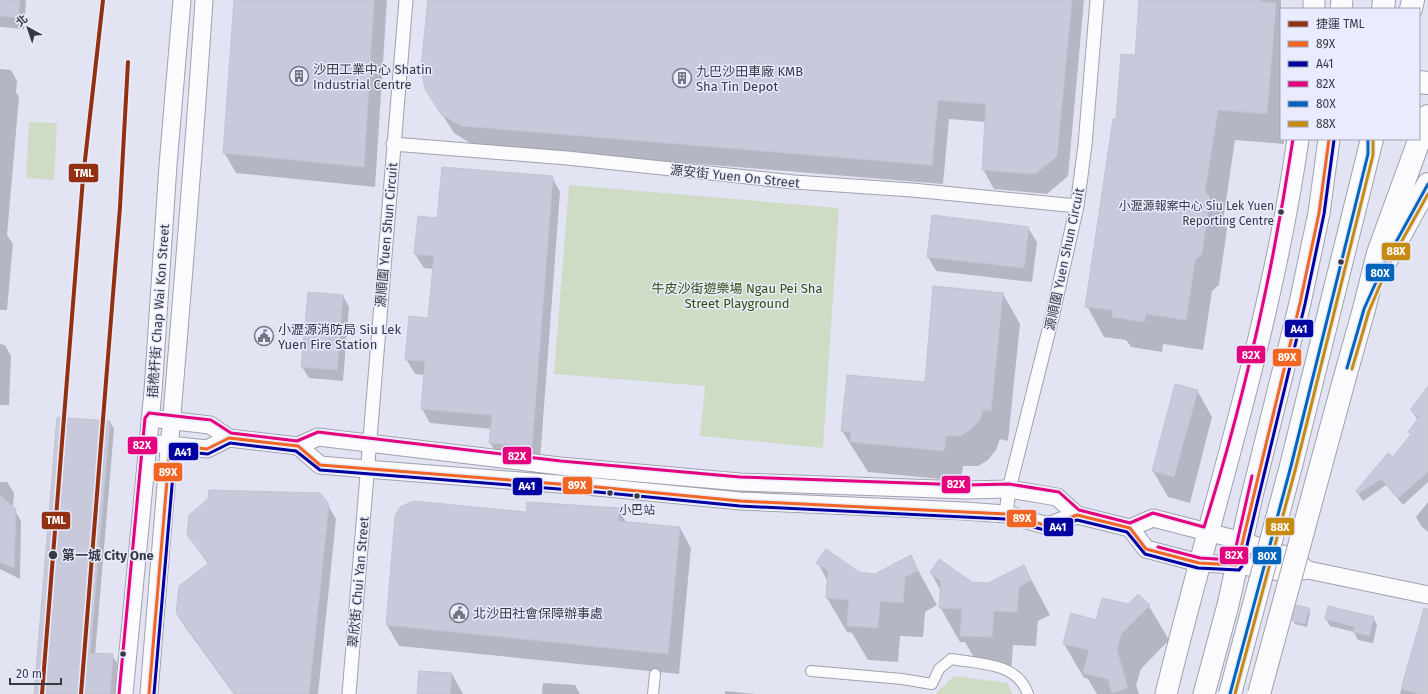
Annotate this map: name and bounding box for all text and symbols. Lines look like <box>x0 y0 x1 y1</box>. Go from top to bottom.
north arrow <box>8 8 48 48</box>
legend <box>1280 8 1420 140</box>
text: 北 <box>14 12 30 29</box>
text: 捷運 TML <box>1316 17 1364 31</box>
text: 89X <box>1316 37 1336 51</box>
text: A41 <box>1316 57 1334 71</box>
place label: 沙田工業中心 Shatin Industrial Centre <box>313 62 432 92</box>
place label: 九巴沙田車廠 KMB Sha Tin Depot <box>696 64 803 94</box>
building icon: 沙田工業中心 Shatin Industrial Centre <box>288 65 310 87</box>
building icon: 九巴沙田車廠 KMB Sha Tin Depot <box>671 67 693 89</box>
text: 82X <box>1316 77 1335 91</box>
text: 80X <box>1316 97 1336 111</box>
text: 88X <box>1316 117 1336 131</box>
street label: 源順圍 Yuen Shun Circuit <box>373 162 400 308</box>
street label: 源安街 Yuen On Street <box>670 162 801 191</box>
line badge: TML <box>68 163 99 183</box>
text: TML <box>74 167 94 180</box>
street label: 源順圍 Yuen Shun Circuit <box>1042 186 1087 332</box>
place label: 小瀝源報案中心 Siu Lek Yuen Reporting Centre <box>1119 199 1274 228</box>
marker: 小瀝源報案中心 Siu Lek Yuen Reporting Centre <box>1276 207 1286 217</box>
street label: 插桅杆街 Chap Wai Kon Street <box>145 223 172 399</box>
line badge: 88X <box>1381 242 1411 261</box>
text: 88X <box>1386 245 1406 258</box>
unlabelled marker <box>1336 257 1346 267</box>
line badge: 80X <box>1365 263 1395 282</box>
text: 80X <box>1370 267 1390 280</box>
park label: 牛皮沙街遊樂場 Ngau Pei Sha Street Playground <box>651 281 823 311</box>
line badge: A41 <box>1284 319 1314 338</box>
place label: 小瀝源消防局 Siu Lek Yuen Fire Station <box>278 322 401 352</box>
text: A41 <box>1290 323 1307 336</box>
public building icon: 小瀝源消防局 Siu Lek Yuen Fire Station <box>253 325 275 347</box>
line badge: 82X <box>1236 345 1266 364</box>
line badge: 89X <box>1272 348 1302 367</box>
text: 82X <box>1242 349 1261 362</box>
text: 89X <box>1278 351 1297 364</box>
line badge: 82X <box>127 436 158 455</box>
text: 82X <box>133 439 152 452</box>
line badge: A41 <box>168 442 199 461</box>
text: A41 <box>174 446 191 459</box>
line badge: 82X <box>502 446 532 465</box>
text: 82X <box>508 450 527 463</box>
line badge: 89X <box>153 462 183 482</box>
text: 89X <box>159 466 178 479</box>
line badge: 82X <box>941 475 971 494</box>
line badge: 89X <box>562 476 593 495</box>
line badge: A41 <box>512 477 543 496</box>
text: 82X <box>947 478 966 491</box>
text: 89X <box>568 479 587 492</box>
text: A41 <box>518 480 535 493</box>
unlabelled marker <box>605 488 615 498</box>
marker: 小巴站 <box>632 491 642 501</box>
place label: 小巴站 <box>619 503 655 517</box>
line badge: 89X <box>1006 509 1037 528</box>
line badge: TML <box>41 511 71 530</box>
text: 89X <box>1013 512 1032 525</box>
text: TML <box>46 514 66 527</box>
street label: 翠欣街 Chui Yan Street <box>345 516 372 648</box>
line badge: A41 <box>1043 517 1074 537</box>
line badge: 88X <box>1265 517 1295 536</box>
text: A41 <box>1049 521 1066 534</box>
text: 88X <box>1270 521 1290 534</box>
line badge: 82X <box>1219 546 1249 565</box>
line badge: 80X <box>1252 546 1282 565</box>
place label: 第一城 City One <box>62 548 154 563</box>
marker: 第一城 City One <box>47 549 59 561</box>
text: 82X <box>1225 549 1244 562</box>
text: 80X <box>1257 550 1277 563</box>
public building icon: 北沙田社會保障辦事處 <box>448 602 470 624</box>
place label: 北沙田社會保障辦事處 <box>473 606 603 621</box>
unlabelled marker <box>118 649 128 659</box>
scale bar <box>10 660 61 686</box>
text: 20 m <box>16 667 42 681</box>

